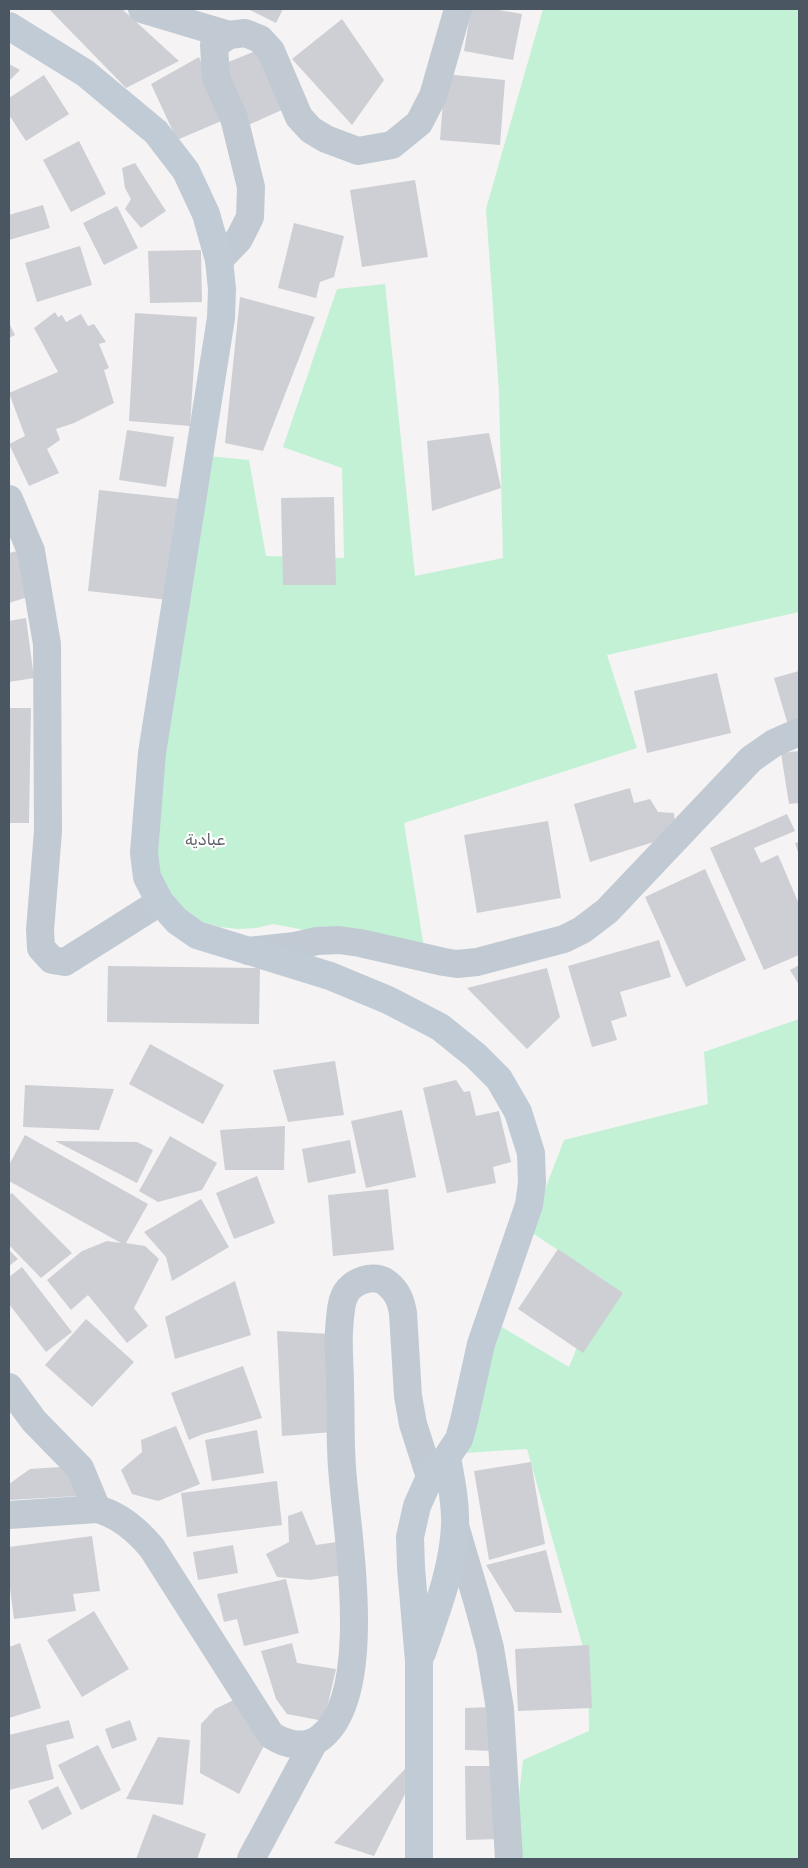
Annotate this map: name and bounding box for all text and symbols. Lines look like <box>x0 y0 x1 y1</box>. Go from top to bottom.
district label: عبادية <box>185 830 225 849</box>

